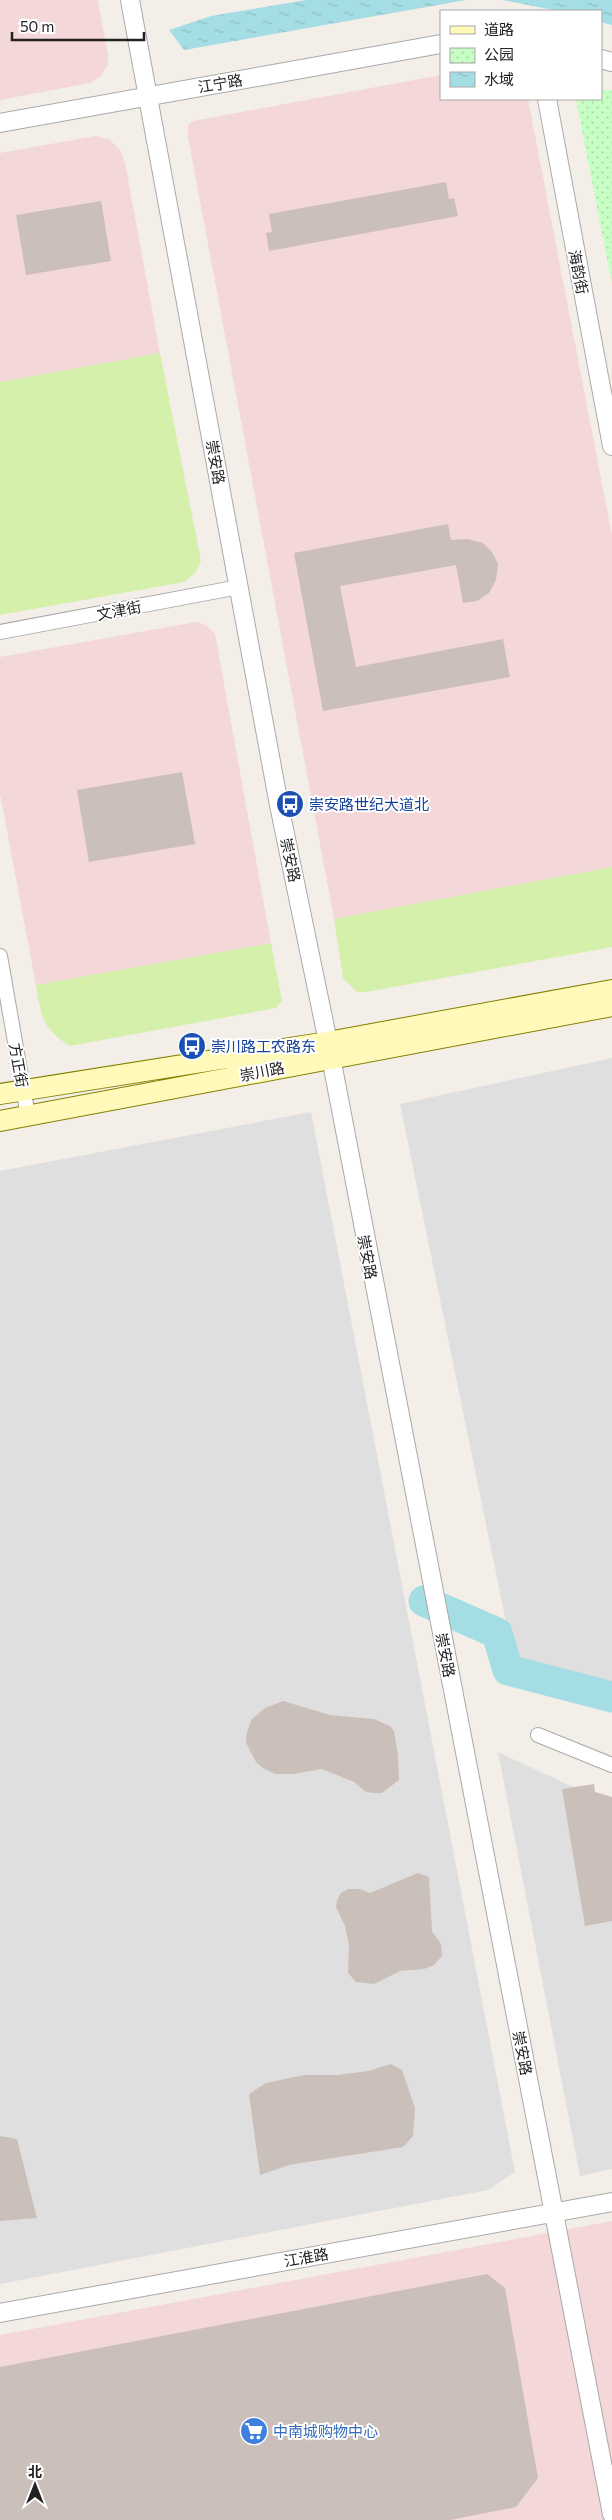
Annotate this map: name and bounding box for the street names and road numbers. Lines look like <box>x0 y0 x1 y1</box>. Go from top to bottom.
street label: 江宁路 <box>196 70 244 96</box>
street label: 海韵街 <box>566 248 592 296</box>
street label: 崇安路 <box>203 438 229 486</box>
street label: 文津街 <box>95 597 143 623</box>
street label: 崇安路 <box>278 836 304 884</box>
street label: 方正街 <box>6 1041 32 1089</box>
street label: 崇川路 <box>238 1058 286 1084</box>
street label: 崇安路 <box>355 1233 381 1281</box>
street label: 崇安路 <box>433 1631 459 1679</box>
street label: 崇安路 <box>510 2029 536 2077</box>
street label: 江淮路 <box>282 2244 330 2270</box>

